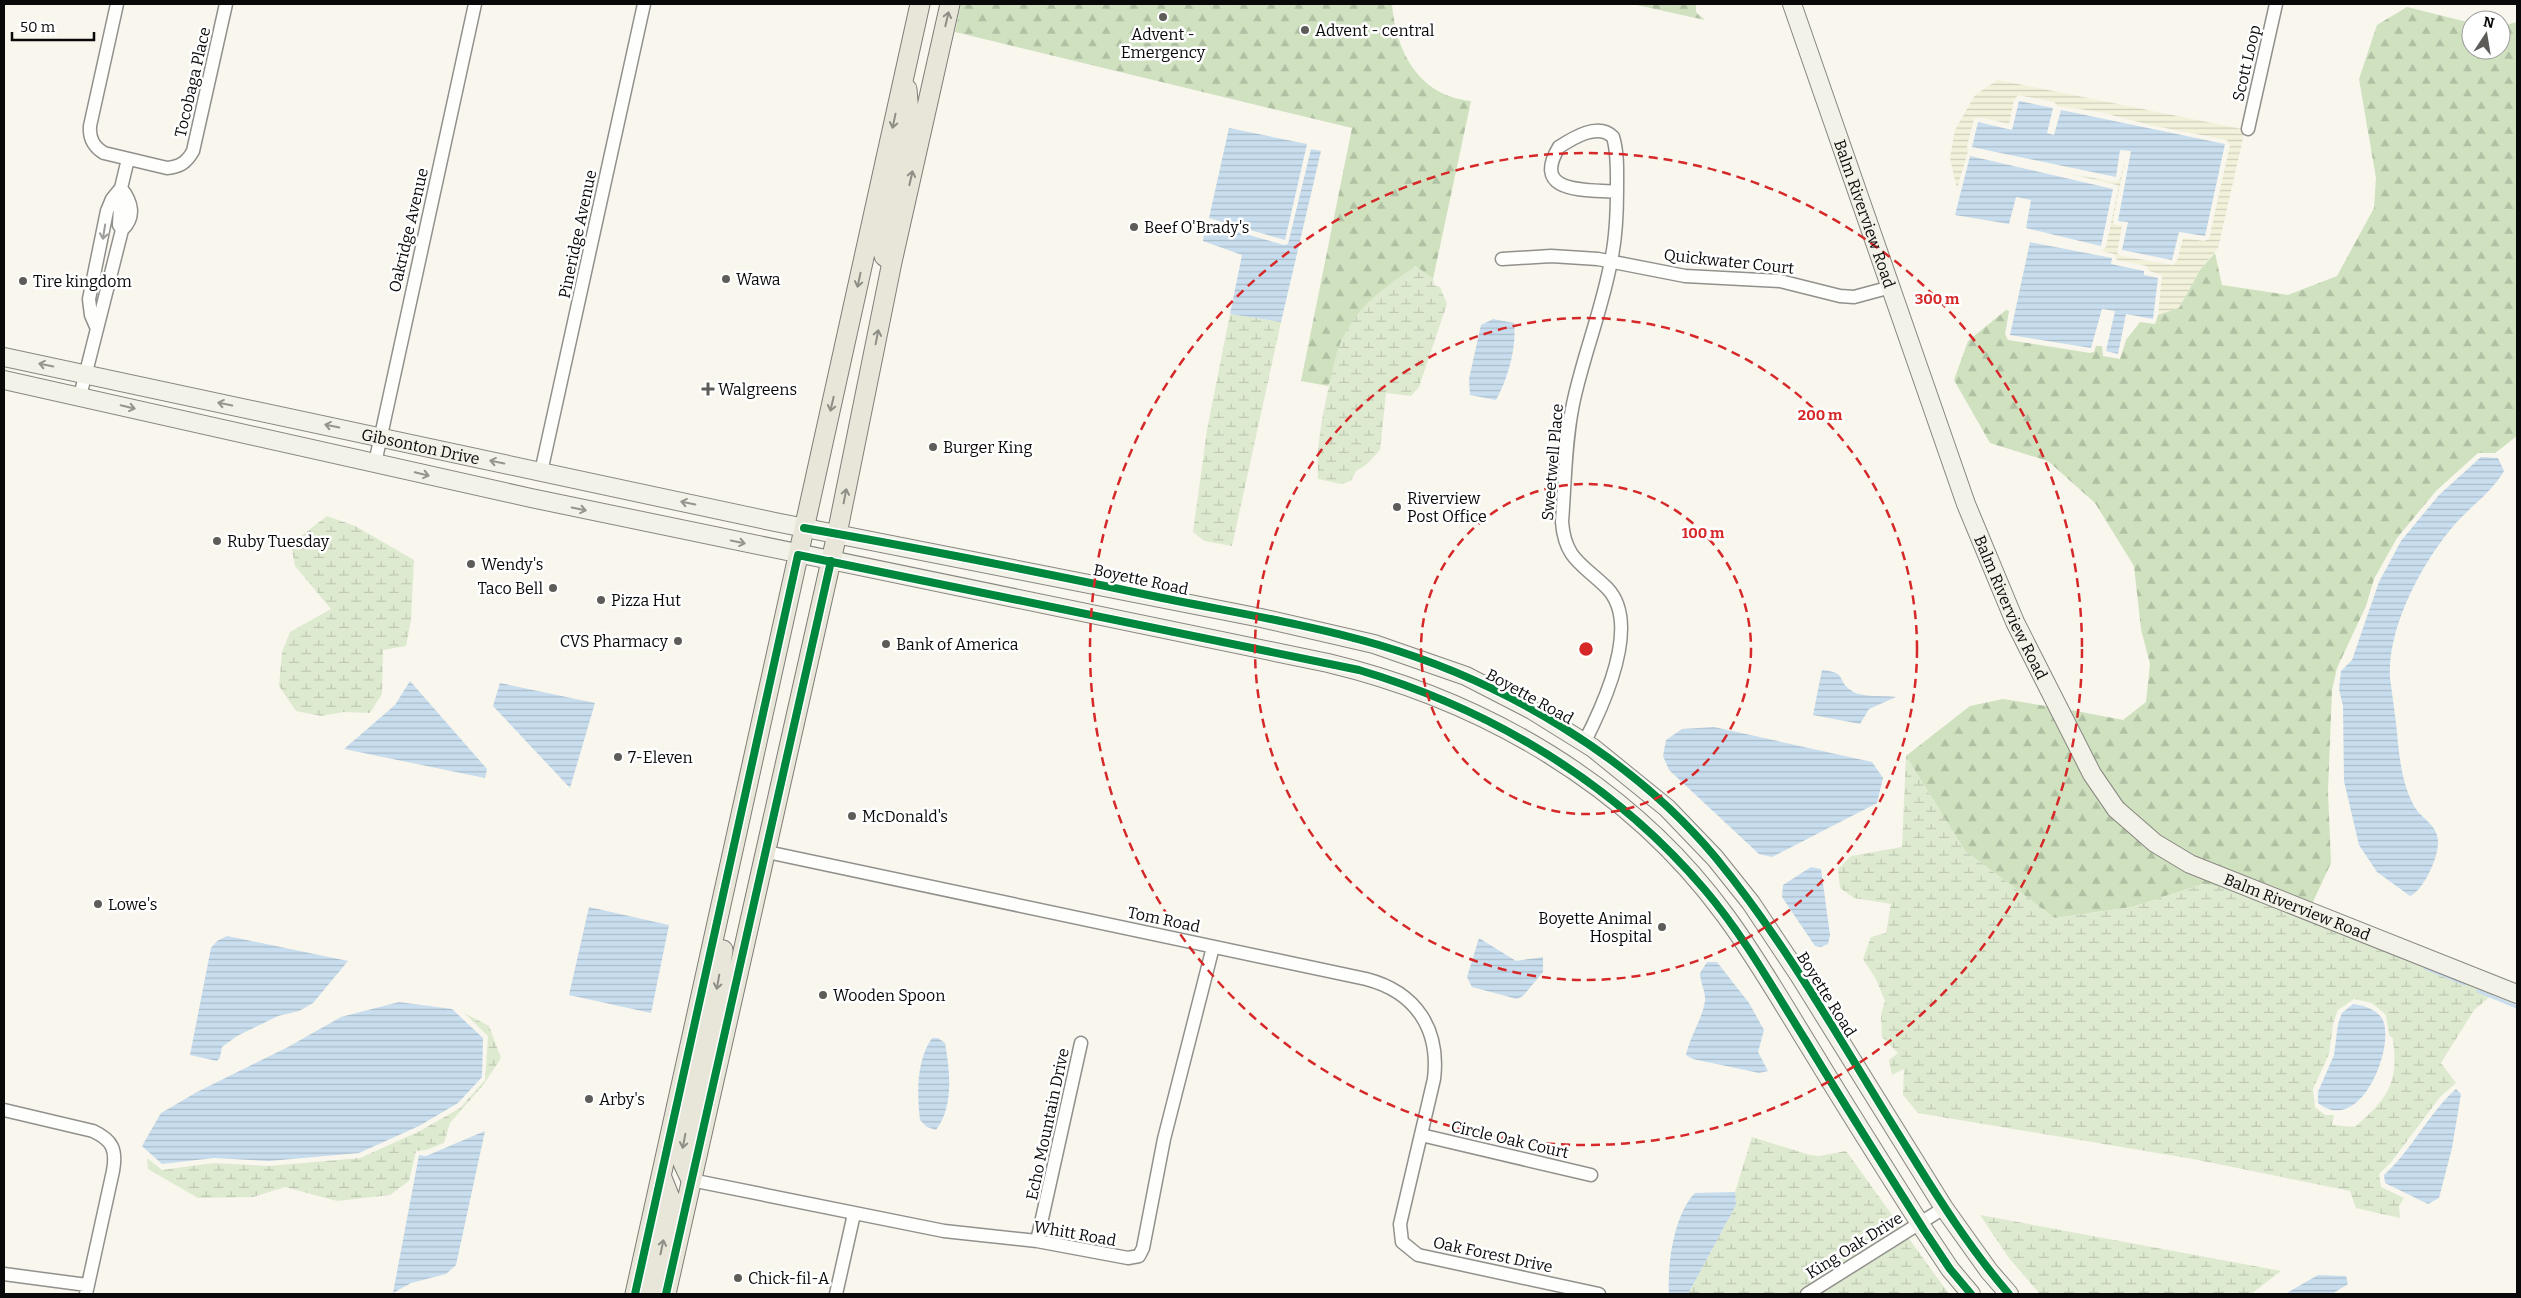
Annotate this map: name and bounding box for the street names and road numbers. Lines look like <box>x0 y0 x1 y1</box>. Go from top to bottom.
street label: Scott Loop <box>2228 23 2265 103</box>
street label: Tocobaga Place <box>171 25 214 139</box>
street label: Balm Riverview Road <box>1830 137 1899 291</box>
street label: Oakridge Avenue <box>385 166 432 294</box>
street label: Pineridge Avenue <box>555 168 600 300</box>
street label: Quickwater Court <box>1663 245 1795 278</box>
street label: Sweetwell Place <box>1538 403 1567 521</box>
street label: Gibsonton Drive <box>360 425 481 469</box>
street label: Balm Riverview Road <box>1970 533 2052 683</box>
street label: Boyette Road <box>1092 560 1191 599</box>
street label: Boyette Road <box>1483 665 1577 728</box>
street label: Balm Riverview Road <box>2221 869 2374 945</box>
street label: Tom Road <box>1126 903 1202 937</box>
street label: Boyette Road <box>1793 948 1861 1041</box>
street label: Echo Mountain Drive <box>1022 1046 1073 1202</box>
street label: Circle Oak Court <box>1449 1117 1571 1162</box>
street label: King Oak Drive <box>1803 1208 1906 1283</box>
street label: Whitt Road <box>1032 1217 1118 1250</box>
street label: Oak Forest Drive <box>1431 1233 1554 1276</box>

